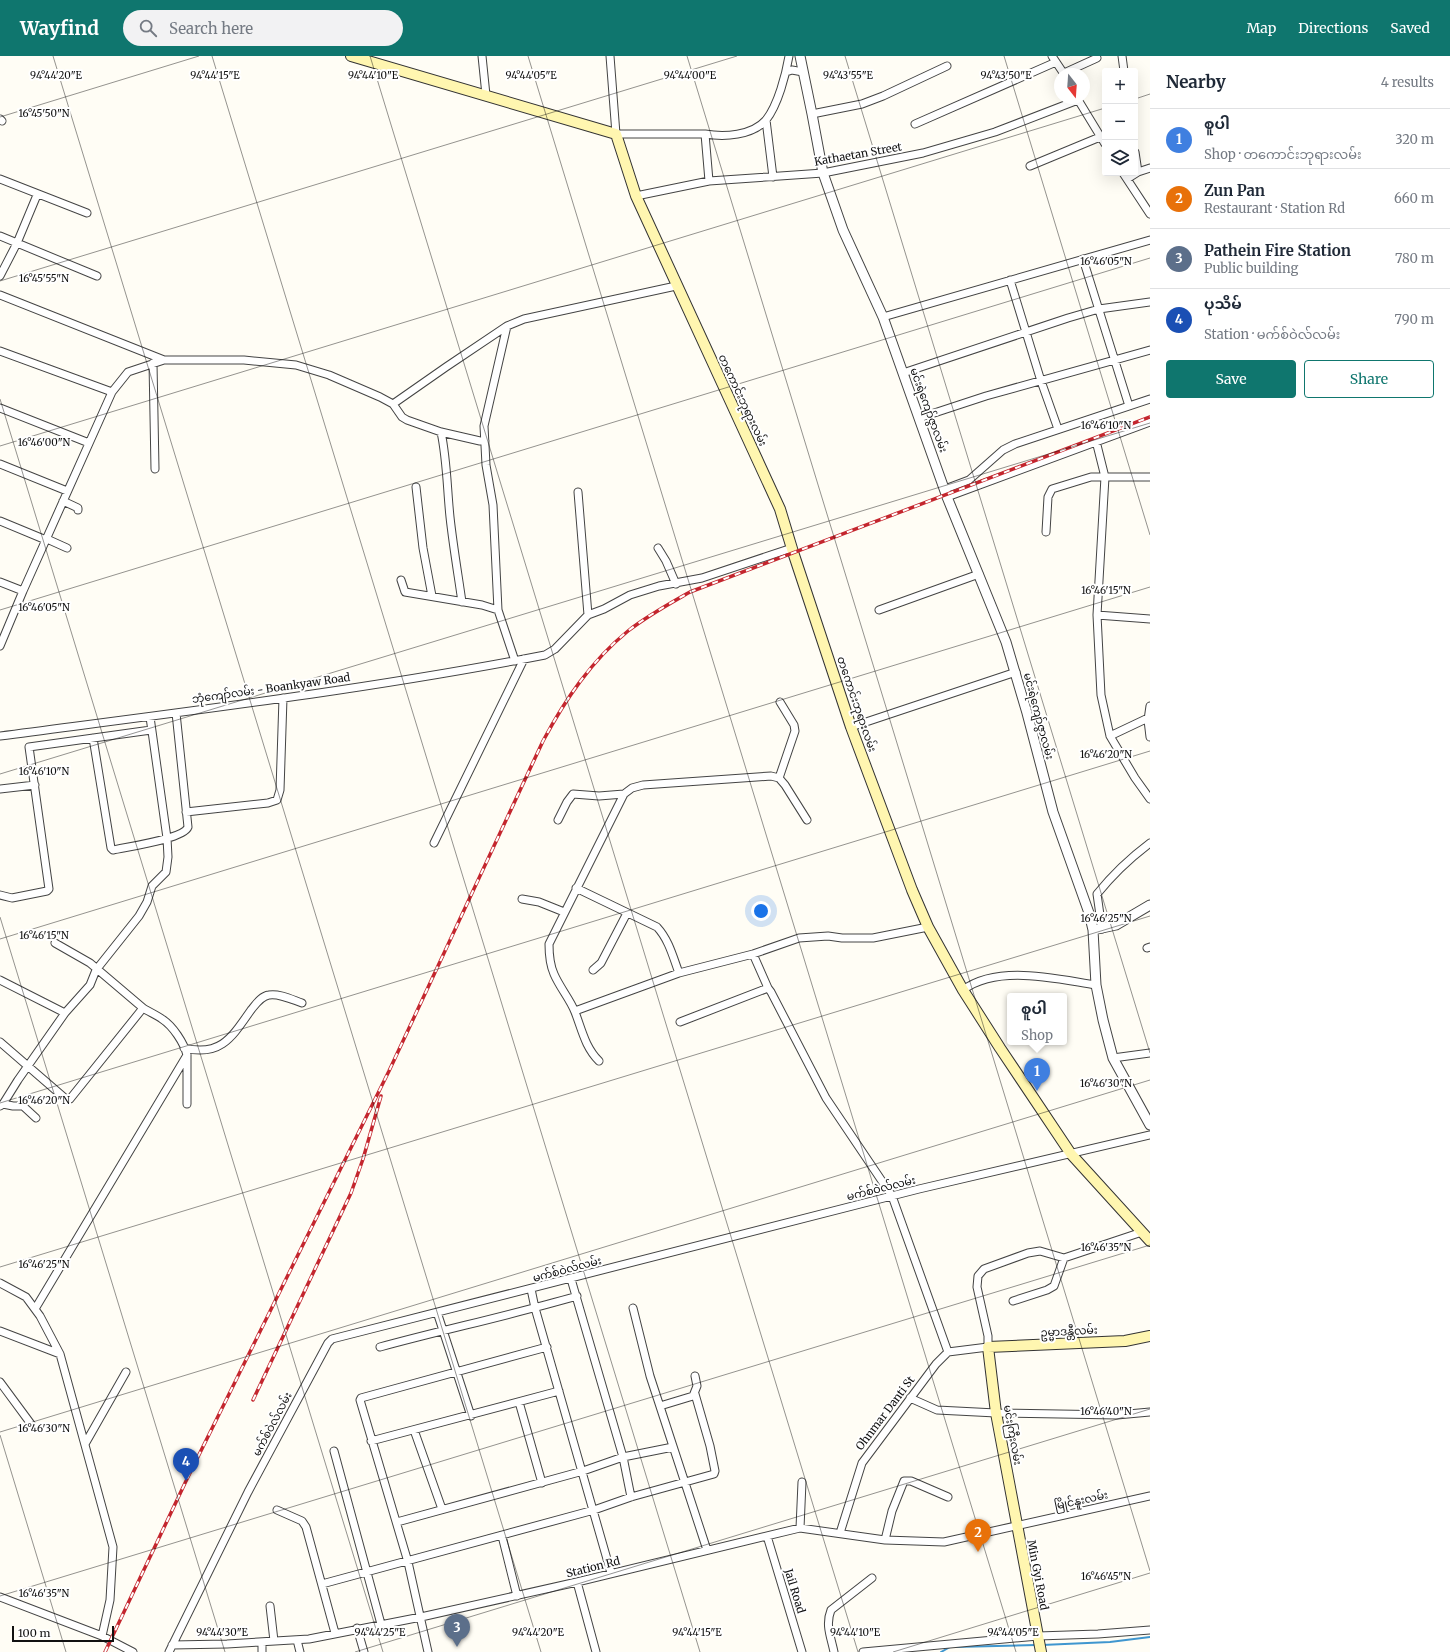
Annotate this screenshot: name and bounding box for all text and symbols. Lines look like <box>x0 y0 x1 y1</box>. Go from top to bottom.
search box <box>123 10 403 46</box>
text: Wayfind <box>20 16 99 40</box>
icon: search <box>137 17 159 39</box>
text: Search here <box>169 19 253 38</box>
text: Map <box>1246 19 1276 37</box>
text: Directions <box>1298 19 1368 37</box>
text: Saved <box>1390 19 1430 37</box>
north arrow <box>1054 68 1090 104</box>
map controls <box>1102 68 1138 176</box>
button: + <box>1102 68 1138 104</box>
text: 94°44'20"E <box>30 69 83 82</box>
text: 94°44'15"E <box>190 69 240 82</box>
text: 94°44'10"E <box>348 69 399 82</box>
text: 94°44'05"E <box>505 69 557 82</box>
text: 94°44'00"E <box>664 69 717 82</box>
text: 94°43'55"E <box>823 69 874 82</box>
text: 94°43'50"E <box>981 69 1032 82</box>
text: Nearby <box>1166 71 1226 93</box>
text: 4 results <box>1381 74 1434 91</box>
button: − <box>1102 104 1138 140</box>
text: 16°45'50"N <box>18 107 70 120</box>
text: စူပါ <box>1204 114 1230 133</box>
text: 1 <box>1176 131 1182 148</box>
text: 320 m <box>1395 131 1434 148</box>
street label: Kathaetan Street <box>813 139 903 169</box>
button: layers <box>1102 140 1138 176</box>
text: Shop · တကောင်းဘုရားလမ်း <box>1204 146 1361 163</box>
text: Zun Pan <box>1204 181 1265 200</box>
text: 2 <box>1175 190 1183 207</box>
text: 660 m <box>1394 190 1434 207</box>
text: Restaurant · Station Rd <box>1204 200 1345 217</box>
text: Pathein Fire Station <box>1204 241 1351 260</box>
text: 3 <box>1175 250 1183 267</box>
text: 780 m <box>1395 250 1434 267</box>
text: 16°46'05"N <box>1080 255 1132 268</box>
text: Public building <box>1204 260 1298 277</box>
text: 16°45'55"N <box>19 272 69 285</box>
text: ပုသိမ် <box>1204 294 1242 313</box>
text: 4 <box>1175 311 1183 328</box>
text: 790 m <box>1395 311 1434 328</box>
text: Station · မက်စ်ဝဲလ်လမ်း <box>1204 326 1340 343</box>
street label: တကောင်းဘုရားလမ်း <box>714 352 771 449</box>
button: Save <box>1166 360 1296 398</box>
button: Share <box>1304 360 1434 398</box>
street label: မင်းရဲကျော်ဇွာလမ်း <box>905 366 951 455</box>
text: 16°46'10"N <box>1081 419 1131 432</box>
text: 16°46'00"N <box>18 436 71 449</box>
text: 16°46'15"N <box>1081 584 1131 597</box>
text: 16°46'05"N <box>18 601 70 614</box>
street label: တကောင်းဘုရားလမ်း <box>832 655 880 754</box>
street label: ဘုံကျော်လမ်း - Boankyaw Road <box>191 670 352 708</box>
street label: မင်းရဲကျော်ဇွာလမ်း <box>1019 671 1057 762</box>
text: 16°46'20"N <box>1080 748 1132 761</box>
text: 16°46'10"N <box>19 765 69 778</box>
your location <box>751 901 771 921</box>
text: 16°46'25"N <box>1080 912 1132 925</box>
text: 16°46'15"N <box>19 929 69 942</box>
popup <box>1007 993 1067 1045</box>
text: စူပါ <box>1021 999 1047 1018</box>
text: Shop <box>1021 1027 1053 1044</box>
pin: 1 <box>1024 1058 1050 1091</box>
text: 16°46'30"N <box>1080 1077 1132 1090</box>
text: 16°46'20"N <box>18 1094 70 1107</box>
street label: မက်စ်ဝဲလ်လမ်း <box>845 1173 917 1203</box>
text: 16°46'35"N <box>1081 1241 1132 1254</box>
street label: မက်စ်ဝဲလ်လမ်း <box>531 1253 603 1285</box>
text: 16°46'25"N <box>18 1258 70 1271</box>
street label: ဥမ္မာဒန္တီလမ်း <box>1040 1322 1098 1342</box>
street label: Ohnmar Danti St <box>853 1373 918 1453</box>
street label: မက်စ်ဝဲလ်လမ်း <box>249 1389 295 1458</box>
street label: မင်းကြီးလမ်း <box>999 1404 1025 1467</box>
text: 16°46'40"N <box>1080 1405 1132 1418</box>
text: 16°46'30"N <box>18 1422 70 1435</box>
pin: 4 <box>173 1448 199 1481</box>
street label: မြိုင်နူးလမ်း <box>1053 1487 1110 1514</box>
pin: 2 <box>965 1519 991 1552</box>
street label: Min Gyi Road <box>1024 1539 1052 1612</box>
street label: Station Rd <box>565 1553 622 1580</box>
street label: Jail Road <box>781 1566 809 1615</box>
text: 16°46'45"N <box>1081 1570 1131 1583</box>
text: 16°46'35"N <box>19 1587 70 1600</box>
pin: 3 <box>444 1614 470 1647</box>
scale bar <box>12 1624 114 1643</box>
text: 100 m <box>18 1626 50 1640</box>
text: 94°44'30"E <box>196 1626 248 1639</box>
text: 94°44'25"E <box>355 1626 406 1639</box>
text: 94°44'20"E <box>512 1626 565 1639</box>
text: 94°44'15"E <box>672 1626 722 1639</box>
text: 94°44'10"E <box>830 1626 881 1639</box>
text: 94°44'05"E <box>987 1626 1039 1639</box>

